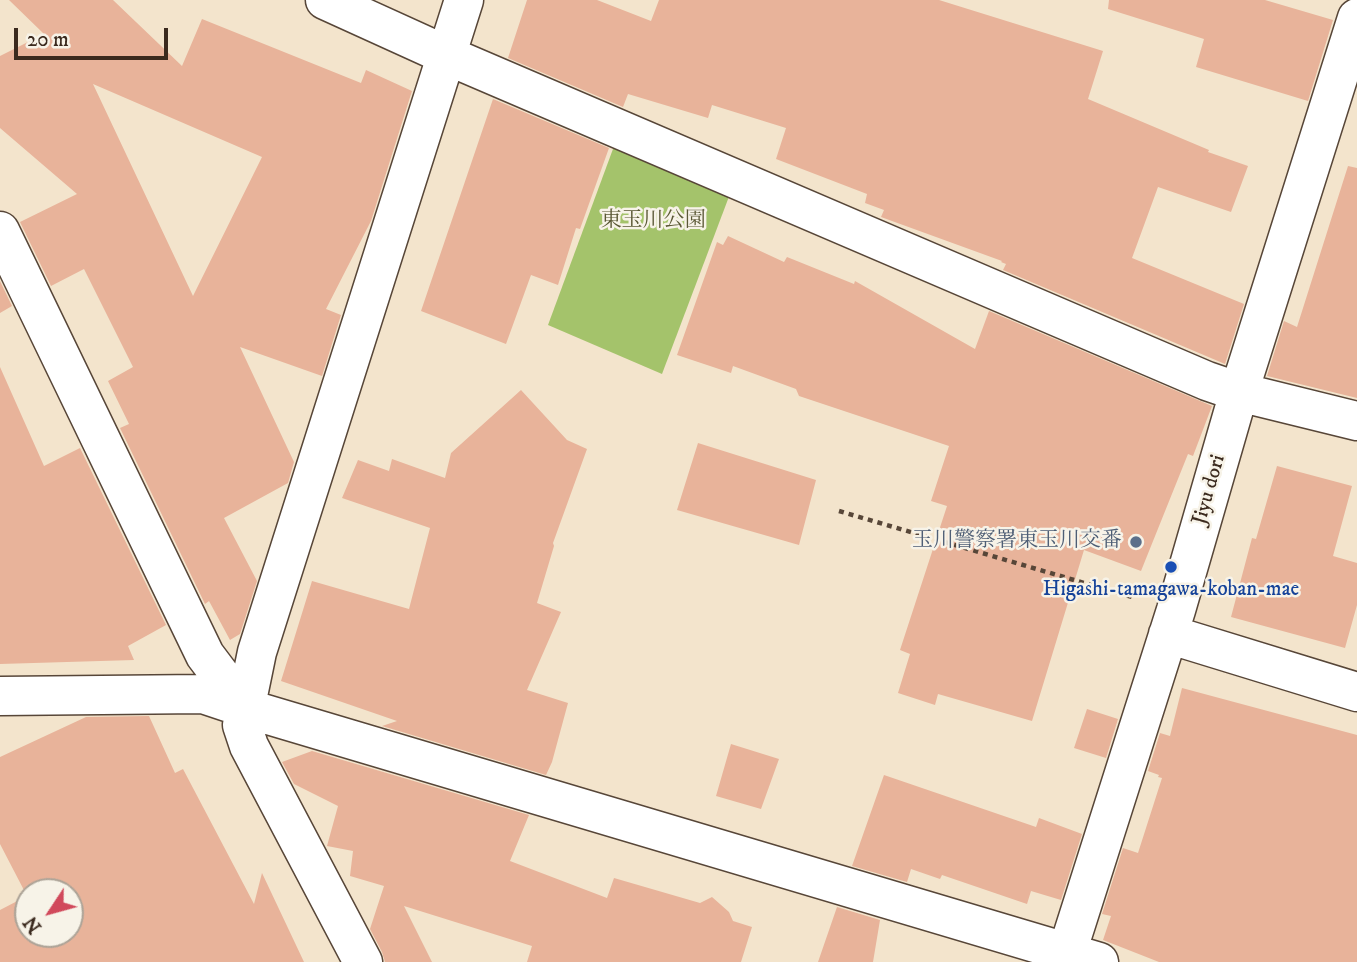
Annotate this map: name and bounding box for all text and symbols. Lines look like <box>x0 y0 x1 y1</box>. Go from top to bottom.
scale bar <box>18 14 172 58</box>
text: 20 m <box>27 27 69 53</box>
park label: 東玉川公園 <box>601 209 705 235</box>
street label: Jiyu dori <box>1188 452 1232 528</box>
place label: 玉川警察署東玉川交番 <box>912 529 1122 555</box>
marker: 玉川警察署東玉川交番 <box>1128 534 1144 550</box>
marker: Higashi-tamagawa-koban-mae <box>1163 559 1179 575</box>
place label: Higashi-tamagawa-koban-mae <box>1043 578 1299 604</box>
north arrow <box>14 878 84 948</box>
text: N <box>19 911 47 938</box>

